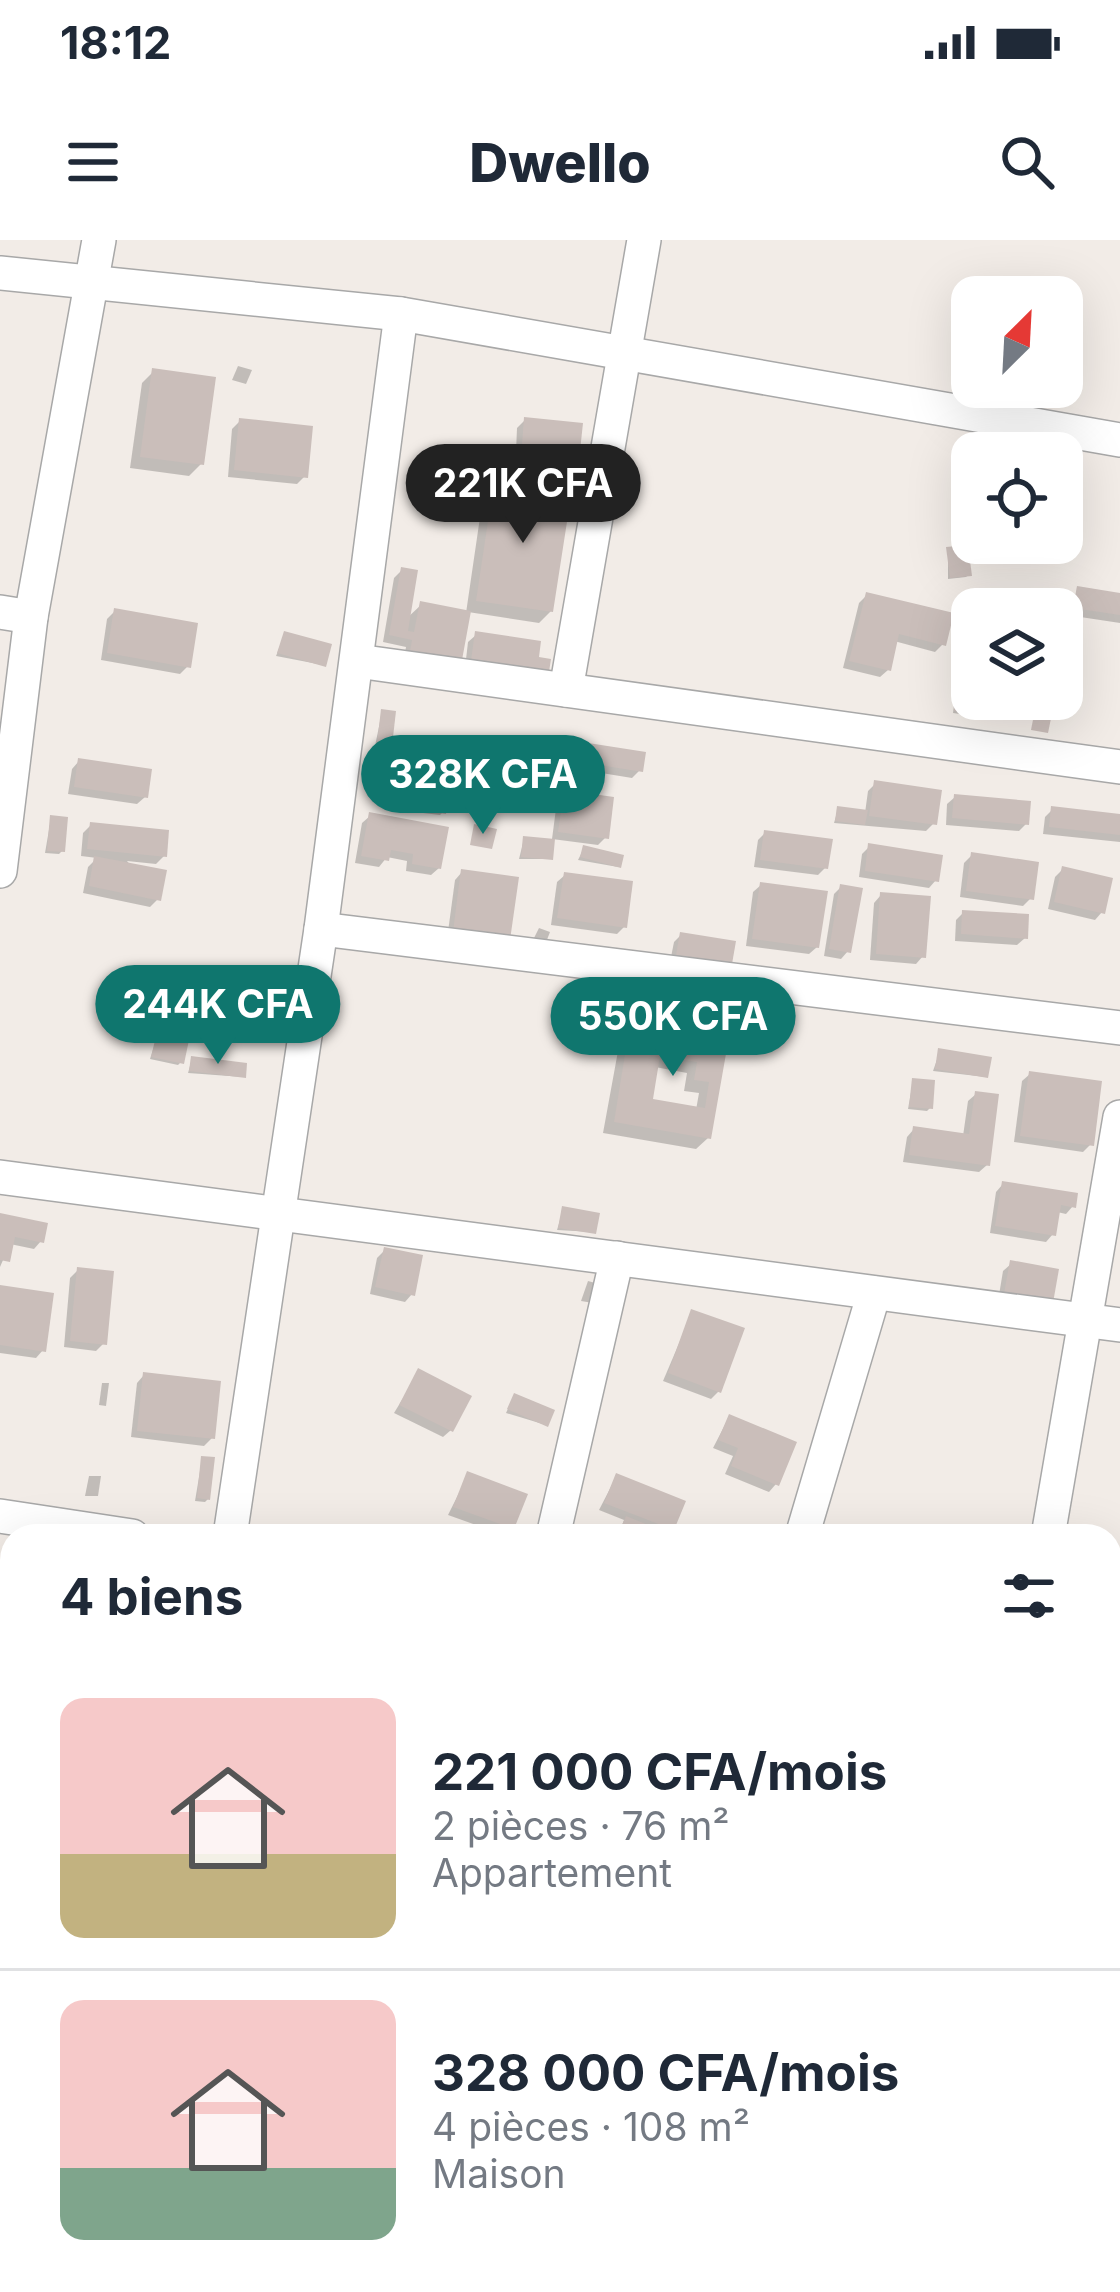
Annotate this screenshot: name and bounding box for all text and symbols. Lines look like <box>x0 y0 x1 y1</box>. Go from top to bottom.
text: 18:12 <box>60 15 171 70</box>
icon: menu <box>60 129 126 195</box>
icon: search <box>994 129 1060 195</box>
text: Dwello <box>469 130 651 195</box>
north arrow <box>951 276 1083 408</box>
map controls <box>951 276 1083 720</box>
button: locate <box>951 432 1083 564</box>
pin: 221K CFA <box>399 444 647 546</box>
text: 221K CFA <box>433 459 613 506</box>
button: layers <box>951 588 1083 720</box>
pin: 328K CFA <box>359 735 607 837</box>
text: 328K CFA <box>388 750 578 797</box>
pin: 244K CFA <box>94 965 342 1067</box>
pin: 550K CFA <box>549 977 797 1079</box>
text: 244K CFA <box>122 980 314 1027</box>
text: 550K CFA <box>578 992 768 1039</box>
icon: filters <box>996 1563 1062 1629</box>
text: 4 biens <box>60 1566 243 1627</box>
text: 221 000 CFA/mois <box>432 1741 887 1802</box>
icon: home <box>156 1746 300 1890</box>
text: 2 pièces · 76 m² <box>432 1802 730 1849</box>
text: Appartement <box>432 1849 672 1896</box>
text: 328 000 CFA/mois <box>432 2042 899 2103</box>
icon: home <box>156 2048 300 2192</box>
text: 4 pièces · 108 m² <box>432 2103 750 2150</box>
text: Maison <box>432 2150 566 2197</box>

